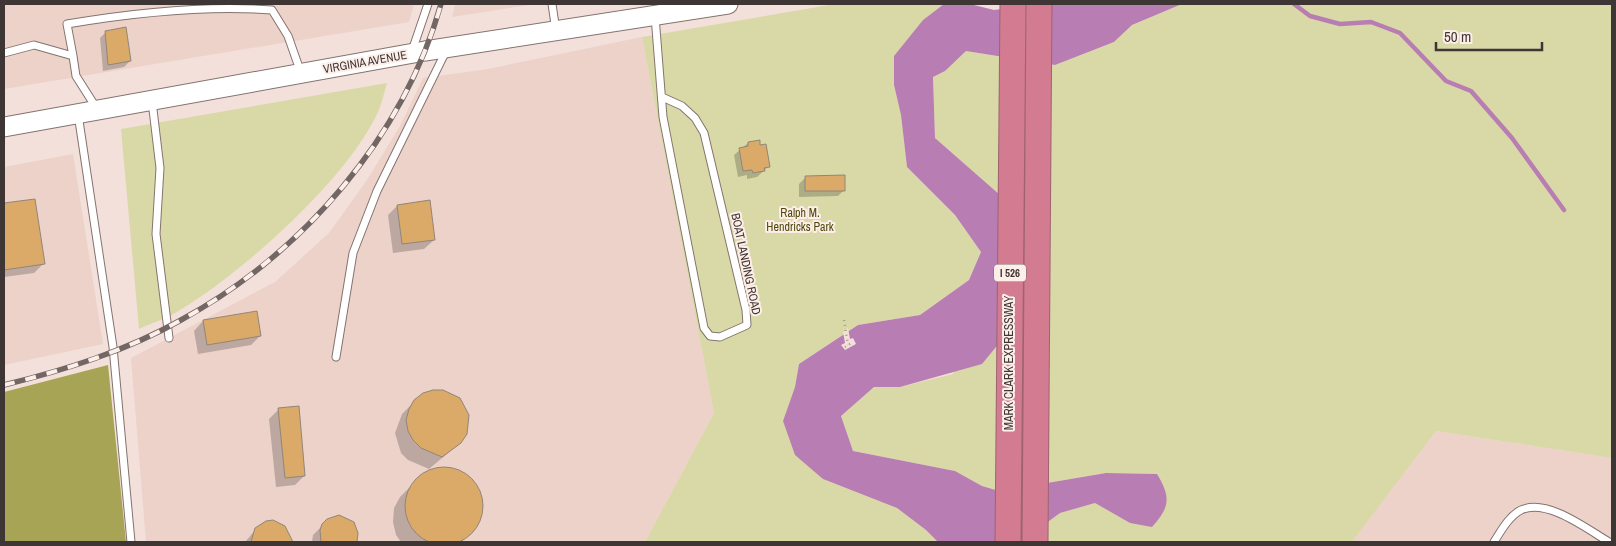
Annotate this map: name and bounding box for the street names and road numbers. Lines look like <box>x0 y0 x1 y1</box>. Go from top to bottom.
street label: VIRGINIA AVENUE <box>322 47 408 77</box>
street label: BOAT LANDING ROAD <box>727 212 765 316</box>
road number: I 526 <box>994 264 1026 282</box>
street label: MARK CLARK EXPRESSWAY <box>1001 295 1017 430</box>

